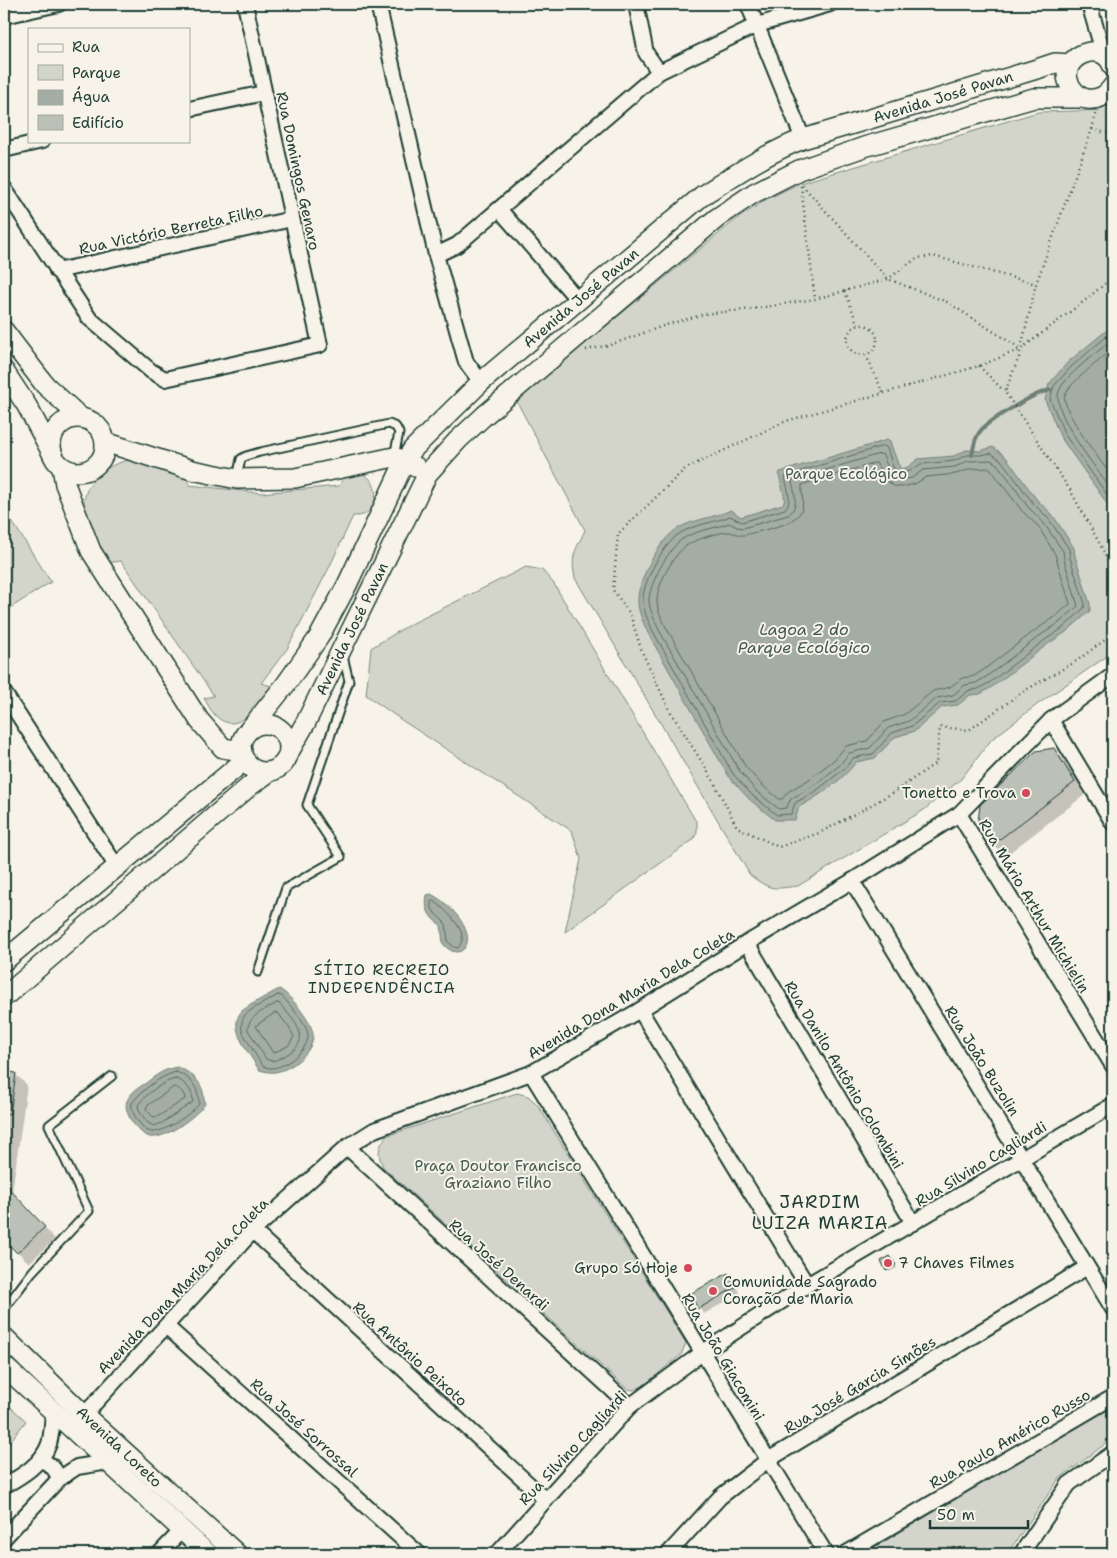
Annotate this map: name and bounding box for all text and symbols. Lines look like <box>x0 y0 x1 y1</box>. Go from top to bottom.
legend <box>28 28 190 142</box>
text: Rua <box>72 37 101 57</box>
text: Parque <box>72 63 121 83</box>
street label: Avenida José Pavan <box>871 66 1015 128</box>
text: Água <box>72 86 111 107</box>
street label: Rua Domingos Genaro <box>271 90 325 252</box>
text: Edifício <box>72 113 124 133</box>
street label: Rua Victório Berreta Filho <box>77 201 265 259</box>
street label: Avenida José Pavan <box>519 244 643 352</box>
park label: Parque Ecológico <box>785 464 907 484</box>
street label: Avenida José Pavan <box>311 559 393 699</box>
water label: Lagoa 2 do Parque Ecológico <box>738 619 870 658</box>
place label: Tonetto e Trova <box>902 783 1017 803</box>
marker: Tonetto e Trova <box>1020 787 1032 799</box>
street label: Rua Mário Arthur Michielin <box>974 815 1094 997</box>
street label: Avenida Dona Maria Dela Coleta <box>524 924 739 1064</box>
district label: SÍTIO RECREIO INDEPENDÊNCIA <box>308 959 456 998</box>
street label: Rua Danilo Antônio Colombini <box>780 977 908 1173</box>
street label: Rua João Buzolin <box>940 1002 1024 1120</box>
street label: Rua Silvino Cagliardi <box>912 1117 1050 1211</box>
park label: Praça Doutor Francisco Graziano Filho <box>414 1156 582 1193</box>
district label: JARDIM LUIZA MARIA <box>751 1190 889 1235</box>
street label: Avenida Dona Maria Dela Coleta <box>93 1193 273 1378</box>
street label: Rua José Denardi <box>445 1215 553 1315</box>
place label: 7 Chaves Filmes <box>898 1253 1015 1273</box>
marker: 7 Chaves Filmes <box>882 1257 894 1269</box>
place label: Grupo Só Hoje <box>574 1258 678 1278</box>
marker: Grupo Só Hoje <box>682 1262 694 1274</box>
place label: Comunidade Sagrado Coração de Maria <box>723 1272 877 1309</box>
marker: Comunidade Sagrado Coração de Maria <box>707 1285 719 1297</box>
street label: Rua João Giacomini <box>677 1290 769 1424</box>
street label: Rua Antônio Peixoto <box>348 1297 472 1411</box>
street label: Rua José Garcia Simões <box>780 1332 940 1438</box>
street label: Rua José Sorrossal <box>246 1374 363 1482</box>
street label: Rua Paulo Américo Russo <box>926 1385 1094 1493</box>
street label: Rua Silvino Cagliardi <box>515 1386 631 1510</box>
street label: Avenida Loreto <box>72 1402 166 1492</box>
scale bar <box>930 1498 1027 1530</box>
text: 50 m <box>937 1505 975 1525</box>

